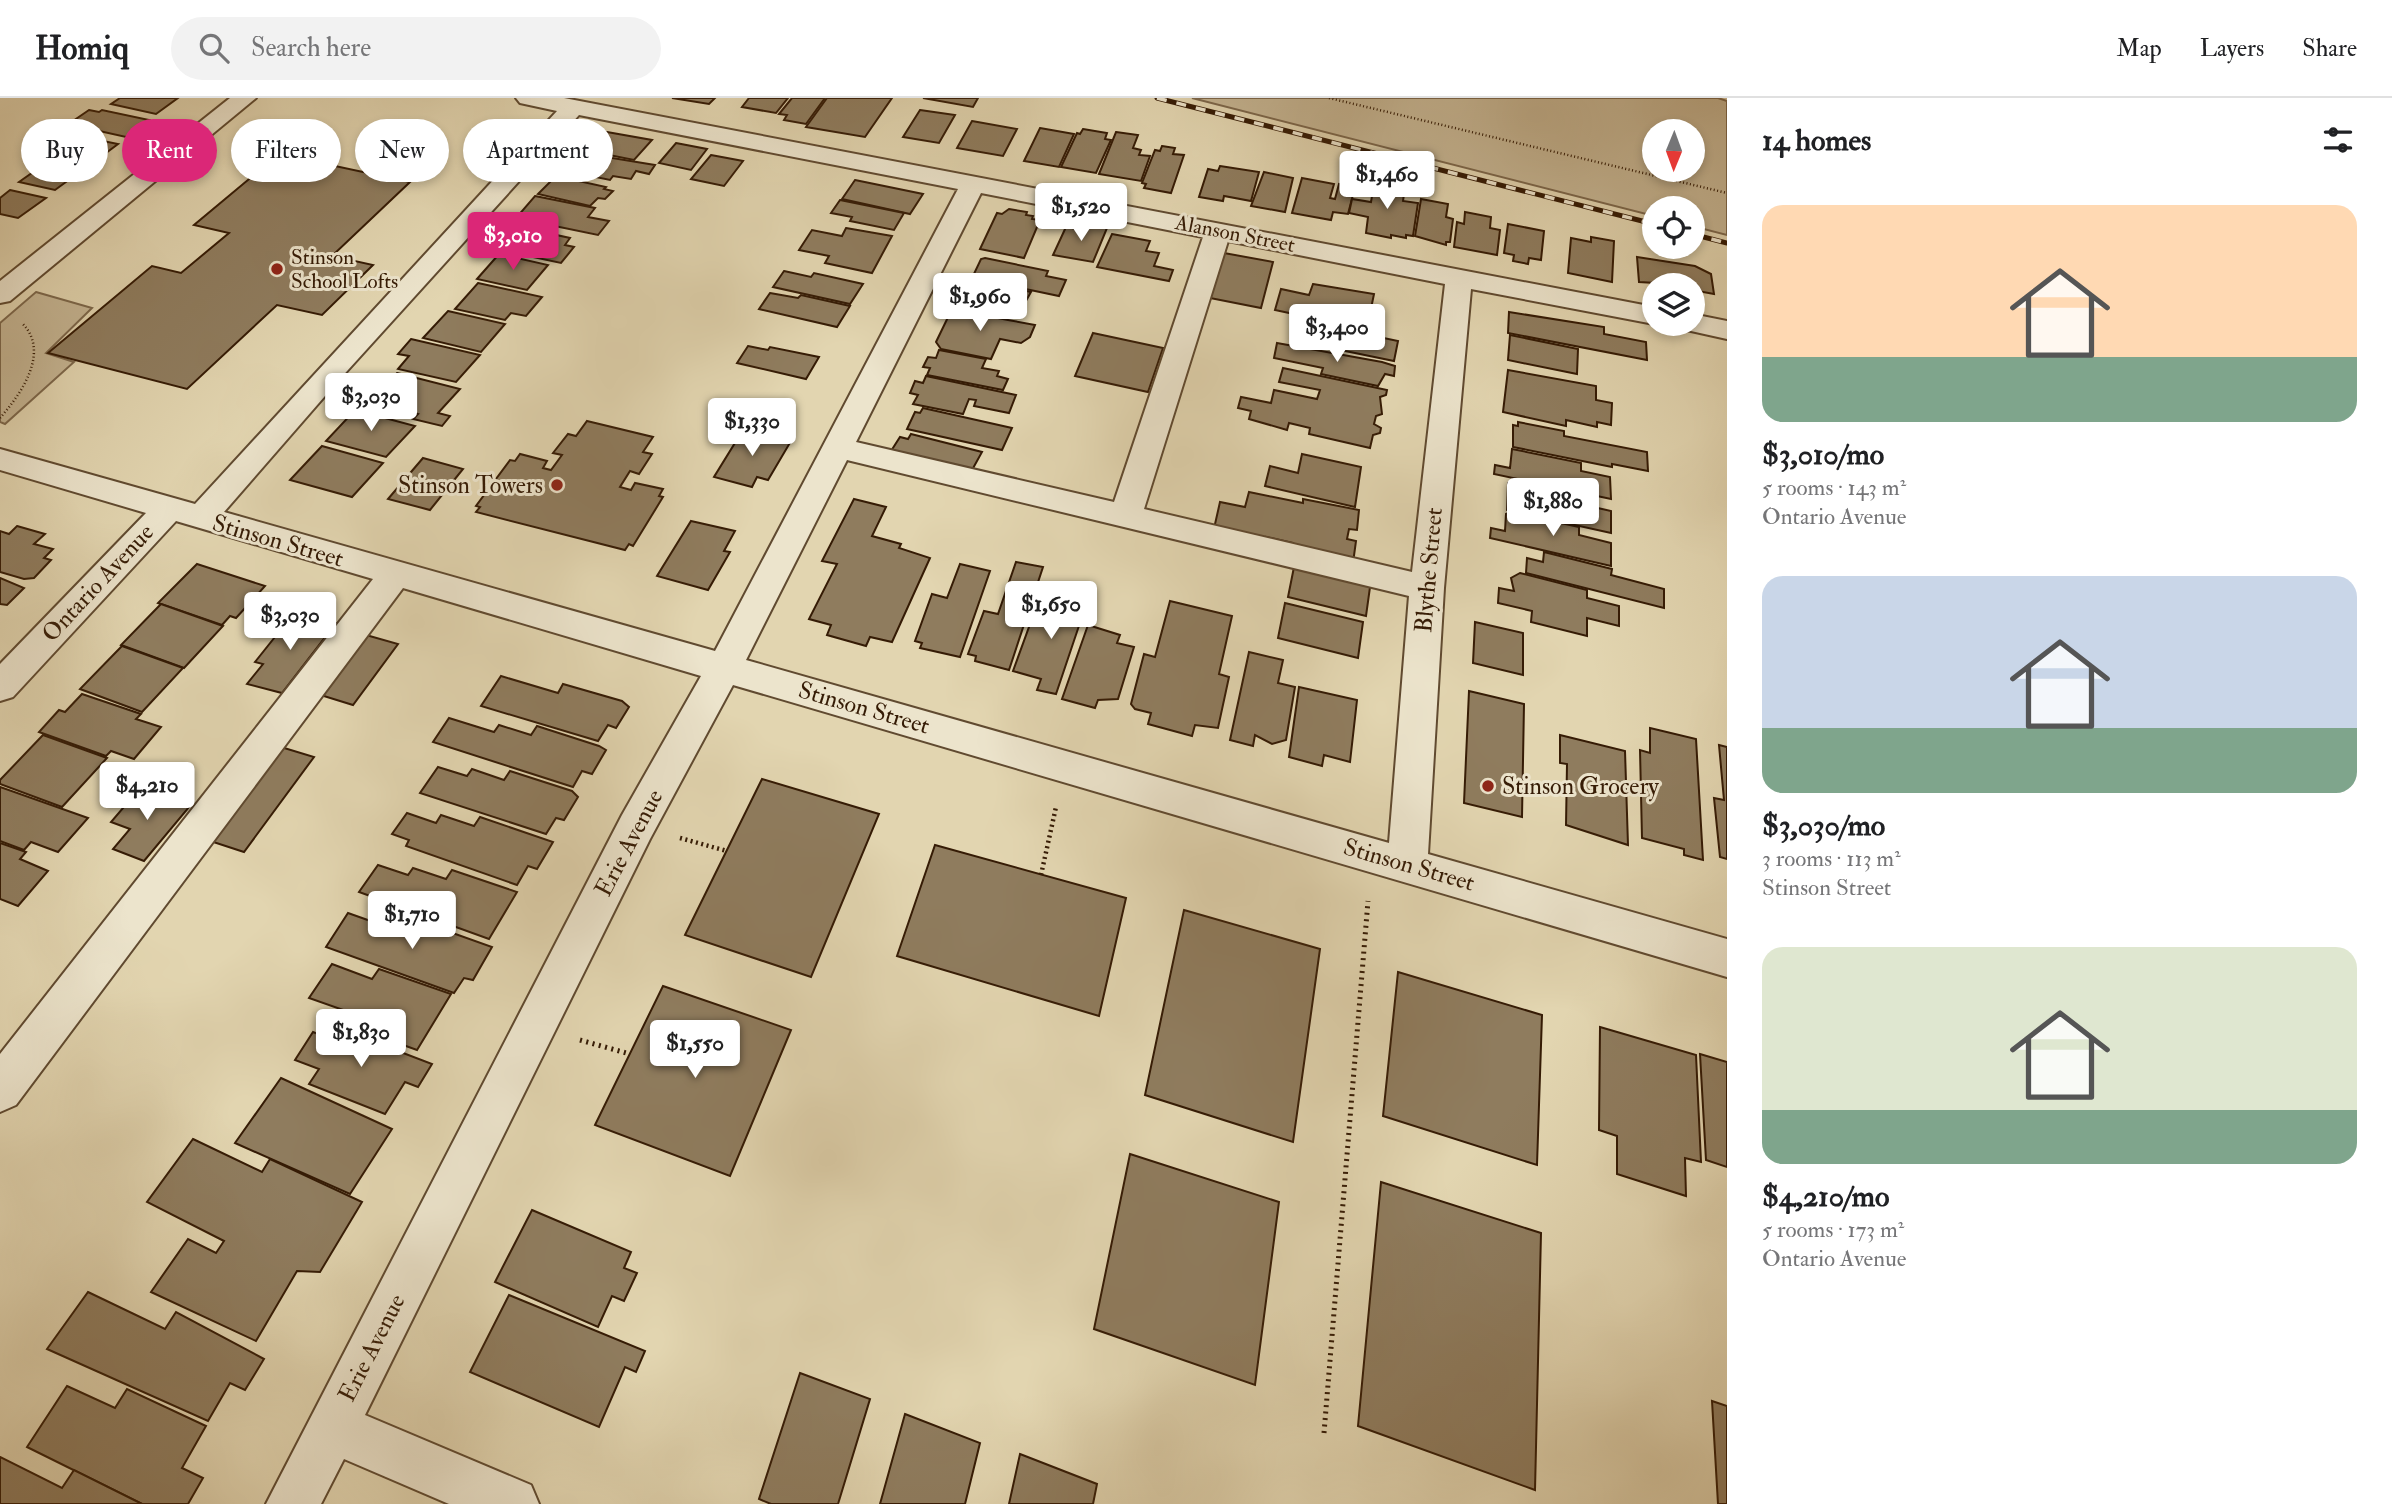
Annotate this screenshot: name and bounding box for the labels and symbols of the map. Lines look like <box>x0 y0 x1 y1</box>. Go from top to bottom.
north arrow <box>1642 119 1704 182</box>
pin: $1,460 <box>1330 152 1444 211</box>
pin: $1,520 <box>1024 184 1138 243</box>
street label: Alanson Street <box>1172 209 1297 259</box>
pin: $3,010 <box>456 212 570 272</box>
place label: Stinson School Lofts <box>291 244 398 295</box>
marker: Stinson School Lofts <box>269 261 285 277</box>
pin: $1,960 <box>923 274 1037 333</box>
pin: $3,400 <box>1280 304 1394 364</box>
pin: $3,030 <box>314 374 428 433</box>
pin: $1,330 <box>695 398 809 458</box>
place label: Stinson Towers <box>398 470 543 501</box>
marker: Stinson Towers <box>549 477 565 493</box>
pin: $1,880 <box>1496 478 1610 538</box>
street label: Blythe Street <box>1408 506 1450 634</box>
street label: Stinson Street <box>209 508 347 575</box>
street label: Ontario Avenue <box>35 517 161 649</box>
pin: $1,650 <box>994 582 1108 641</box>
pin: $3,030 <box>233 592 347 652</box>
street label: Stinson Street <box>795 675 933 742</box>
pin: $4,210 <box>90 762 204 822</box>
place label: Stinson Grocery <box>1502 771 1659 802</box>
marker: Stinson Grocery <box>1480 778 1496 794</box>
street label: Erie Avenue <box>588 784 670 902</box>
street label: Stinson Street <box>1340 832 1478 899</box>
pin: $1,710 <box>355 892 469 951</box>
pin: $1,830 <box>304 1010 418 1069</box>
pin: $1,550 <box>638 1020 752 1080</box>
street label: Erie Avenue <box>332 1289 412 1407</box>

